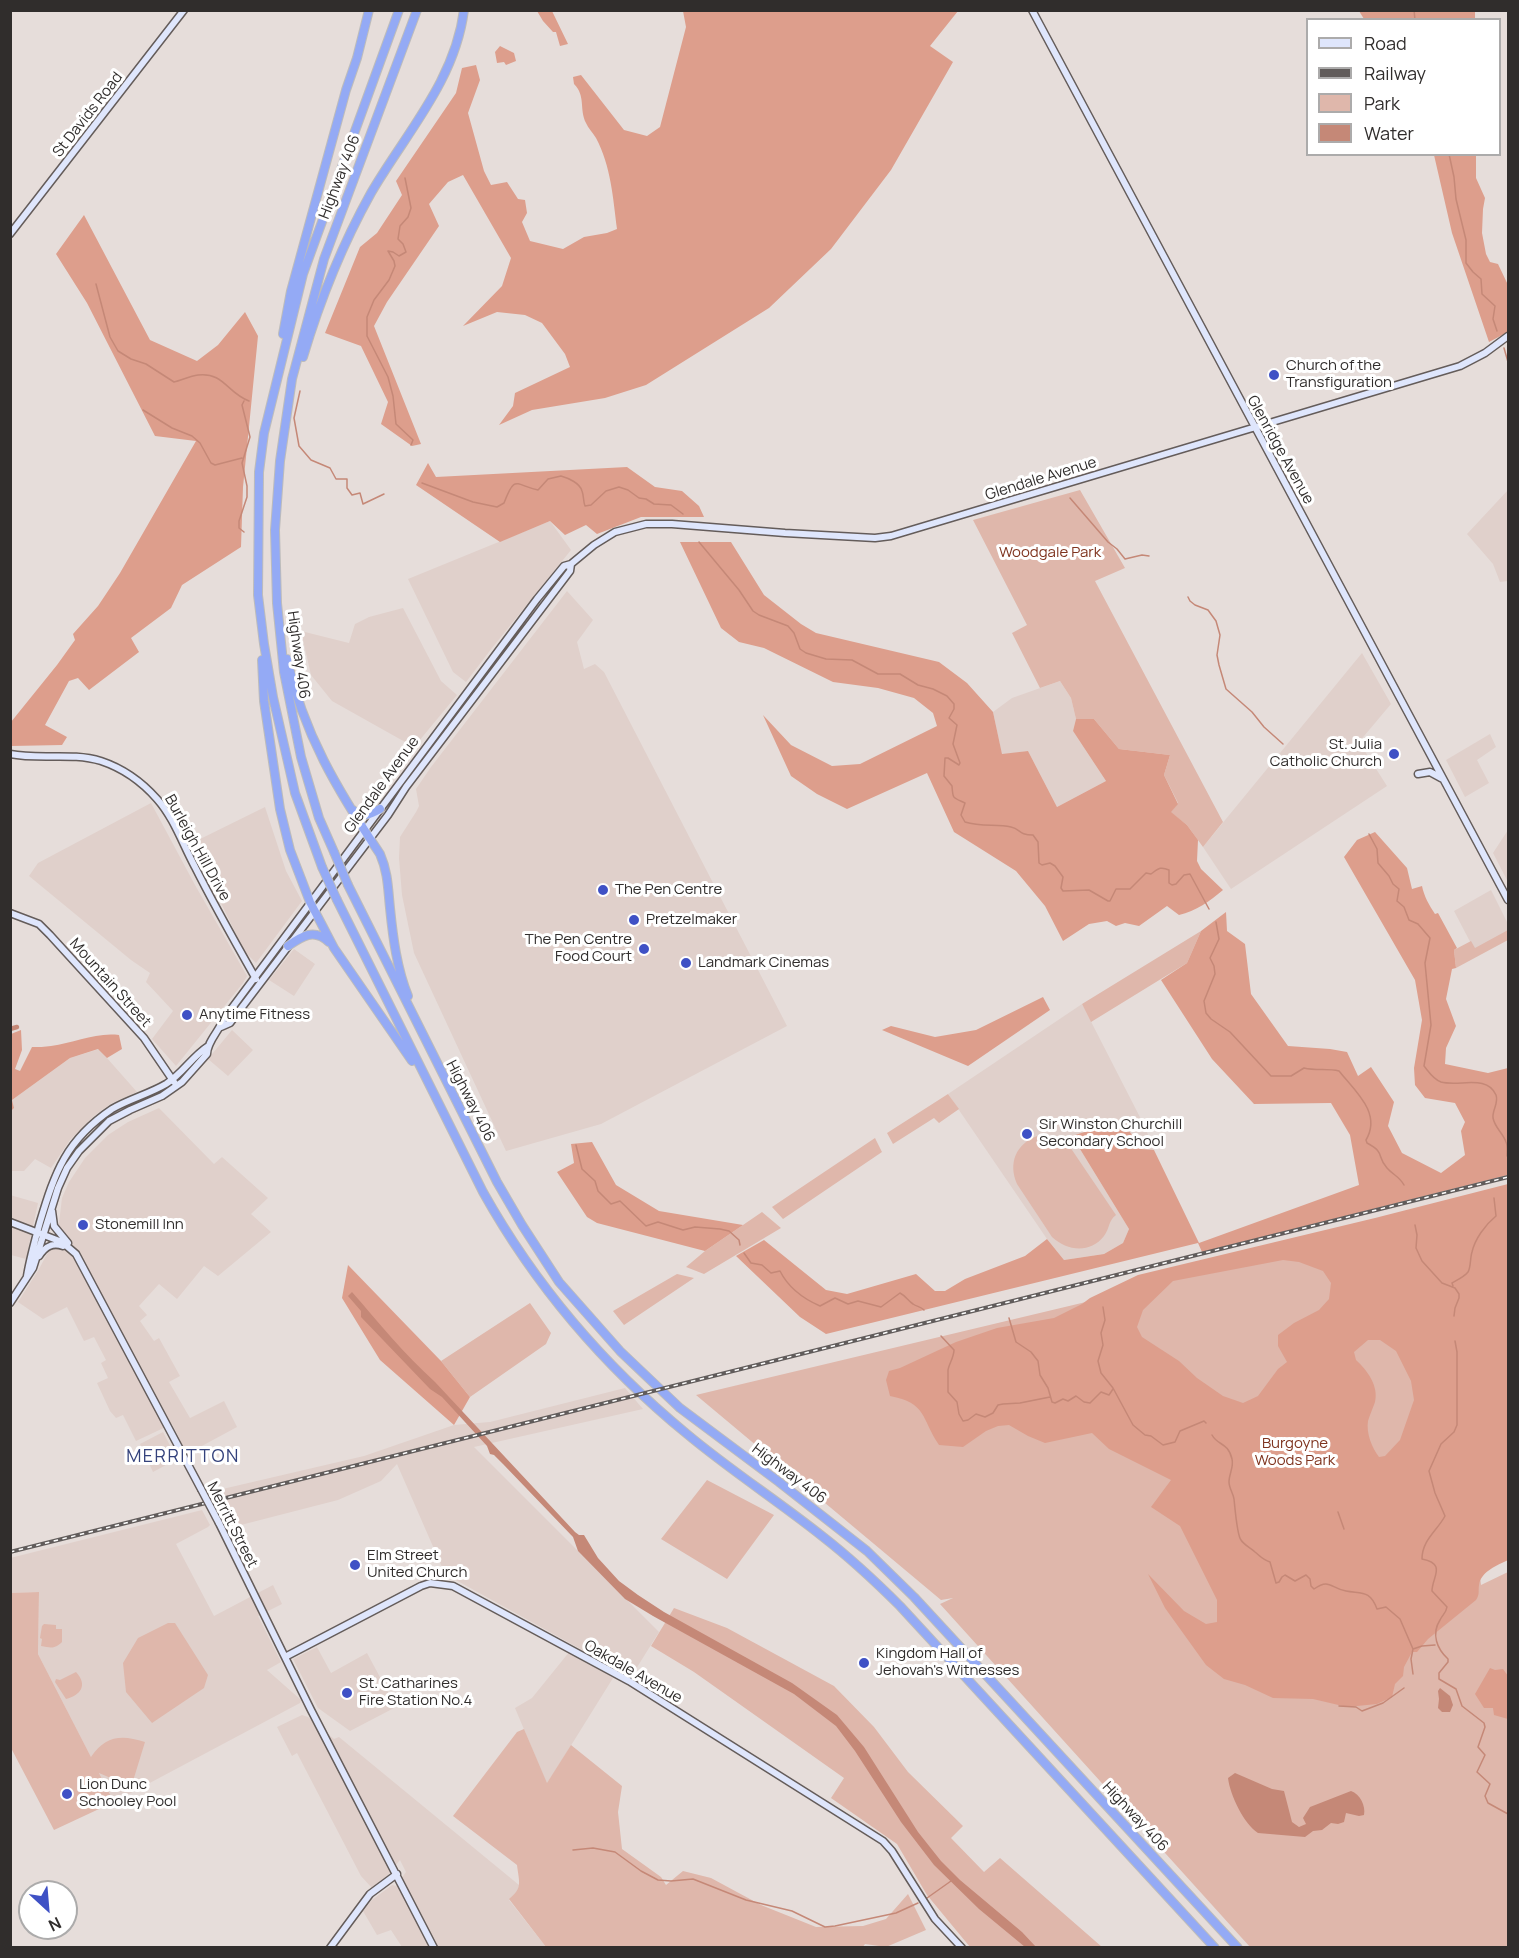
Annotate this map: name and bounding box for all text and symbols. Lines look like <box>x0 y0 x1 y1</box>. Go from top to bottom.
legend <box>1306 18 1501 156</box>
text: Road <box>1364 31 1407 55</box>
text: Railway <box>1364 61 1426 85</box>
street label: St Davids Road <box>49 69 127 161</box>
text: Park <box>1364 91 1400 115</box>
text: Water <box>1364 121 1414 145</box>
street label: Highway 406 <box>316 132 364 222</box>
place label: Church of the Transfiguration <box>1286 357 1392 392</box>
marker: Church of the Transfiguration <box>1267 368 1281 382</box>
street label: Glenridge Avenue <box>1243 393 1317 507</box>
street label: Glendale Avenue <box>983 454 1099 504</box>
park label: Woodgale Park <box>999 544 1101 562</box>
street label: Highway 406 <box>283 610 313 700</box>
street label: Glendale Avenue <box>341 733 423 837</box>
place label: St. Julia Catholic Church <box>1270 736 1382 771</box>
marker: St. Julia Catholic Church <box>1387 747 1401 761</box>
street label: Burleigh Hill Drive <box>160 792 234 904</box>
place label: The Pen Centre <box>615 881 722 899</box>
marker: The Pen Centre <box>596 883 610 897</box>
place label: Pretzelmaker <box>646 911 737 929</box>
marker: Pretzelmaker <box>627 913 641 927</box>
place label: The Pen Centre Food Court <box>525 931 632 966</box>
street label: Mountain Street <box>65 935 155 1031</box>
marker: The Pen Centre Food Court <box>637 942 651 956</box>
place label: Landmark Cinemas <box>698 954 829 972</box>
marker: Landmark Cinemas <box>679 956 693 970</box>
place label: Anytime Fitness <box>199 1006 310 1024</box>
marker: Anytime Fitness <box>180 1008 194 1022</box>
street label: Highway 406 <box>442 1057 498 1145</box>
place label: Sir Winston Churchill Secondary School <box>1039 1116 1182 1151</box>
marker: Sir Winston Churchill Secondary School <box>1020 1127 1034 1141</box>
place label: Stonemill Inn <box>95 1216 184 1234</box>
marker: Stonemill Inn <box>76 1218 90 1232</box>
park label: Burgoyne Woods Park <box>1255 1435 1335 1470</box>
street label: Highway 406 <box>748 1440 830 1508</box>
district label: MERRITTON <box>126 1446 240 1468</box>
street label: Merritt Street <box>203 1479 261 1571</box>
place label: Elm Street United Church <box>367 1547 467 1582</box>
marker: Elm Street United Church <box>348 1558 362 1572</box>
street label: Oakdale Avenue <box>581 1637 685 1707</box>
place label: Kingdom Hall of Jehovah's Witnesses <box>876 1645 1019 1680</box>
marker: Kingdom Hall of Jehovah's Witnesses <box>857 1656 871 1670</box>
place label: St. Catharines Fire Station No.4 <box>359 1675 472 1710</box>
marker: St. Catharines Fire Station No.4 <box>340 1686 354 1700</box>
place label: Lion Dunc Schooley Pool <box>79 1776 176 1811</box>
street label: Highway 406 <box>1098 1778 1172 1856</box>
marker: Lion Dunc Schooley Pool <box>60 1787 74 1801</box>
north arrow <box>18 1880 78 1940</box>
text: N <box>45 1912 65 1937</box>

